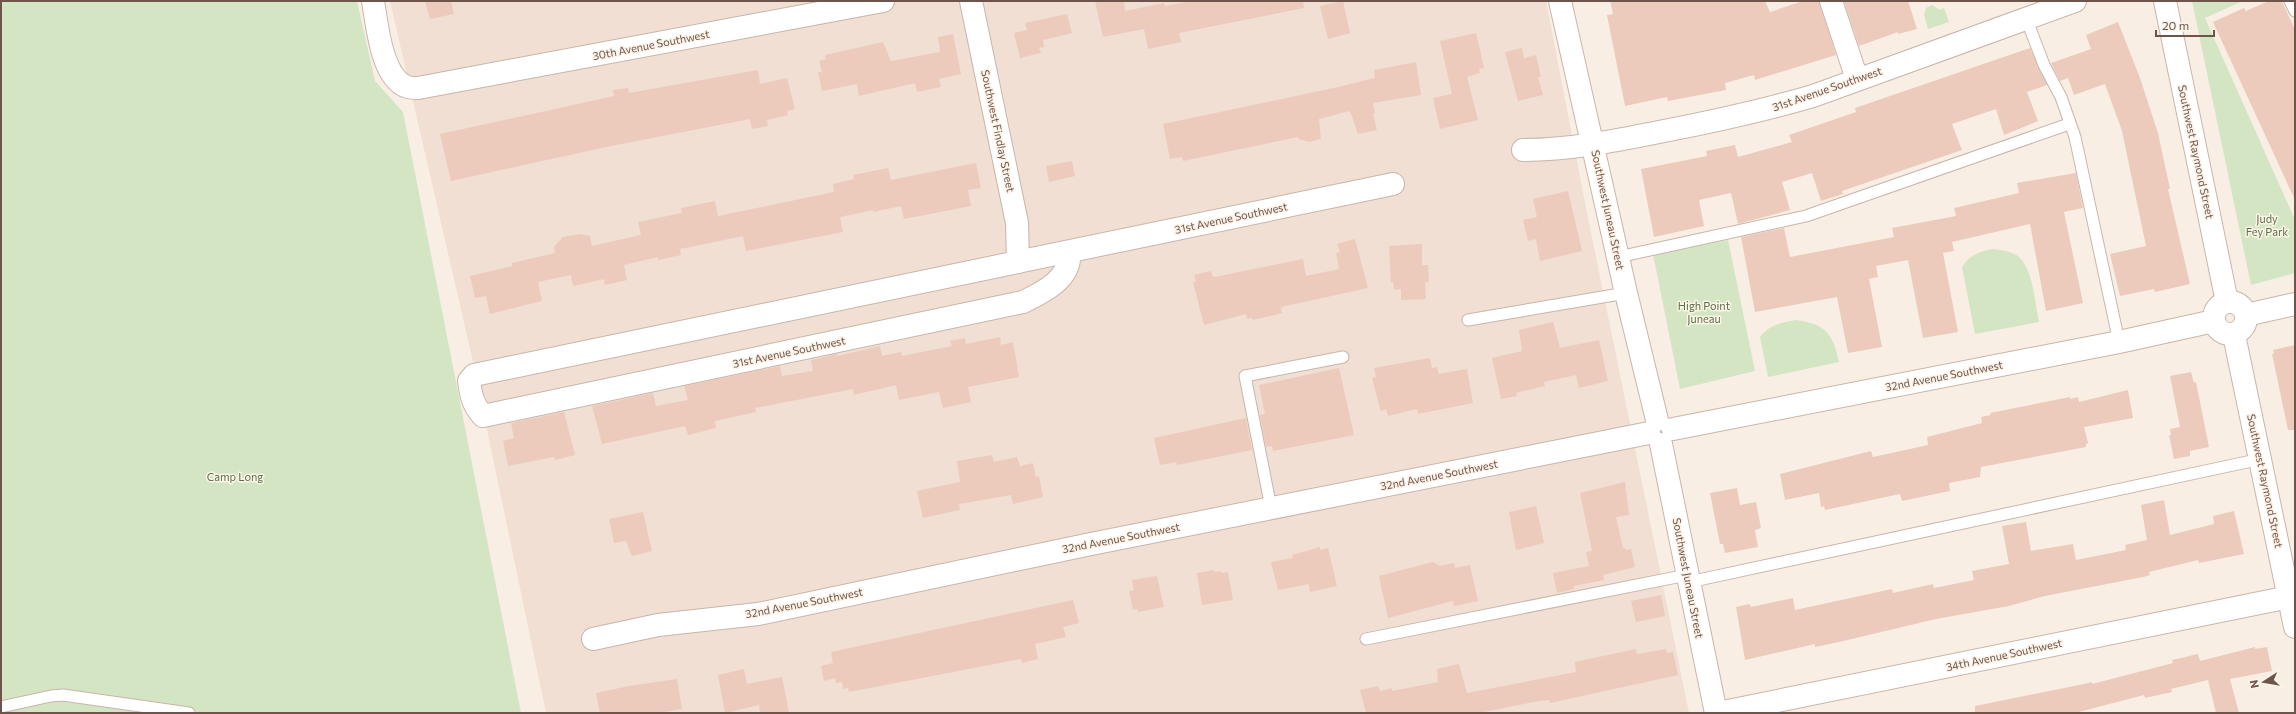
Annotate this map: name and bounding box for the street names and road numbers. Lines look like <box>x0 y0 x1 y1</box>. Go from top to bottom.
street label: 30th Avenue Southwest <box>591 27 711 62</box>
street label: 31st Avenue Southwest <box>1770 63 1884 113</box>
street label: Southwest Findlay Street <box>979 68 1018 194</box>
street label: Southwest Raymond Street <box>2176 84 2217 221</box>
street label: Southwest Juneau Street <box>1588 149 1628 272</box>
street label: 31st Avenue Southwest <box>1173 199 1289 236</box>
street label: 31st Avenue Southwest <box>731 333 847 370</box>
street label: 32nd Avenue Southwest <box>1884 358 2004 393</box>
street label: Southwest Raymond Street <box>2245 413 2286 550</box>
street label: 32nd Avenue Southwest <box>1379 457 1499 492</box>
street label: Southwest Juneau Street <box>1669 517 1707 640</box>
street label: 32nd Avenue Southwest <box>1061 520 1181 555</box>
street label: 32nd Avenue Southwest <box>744 585 864 620</box>
street label: 34th Avenue Southwest <box>1945 636 2064 673</box>

